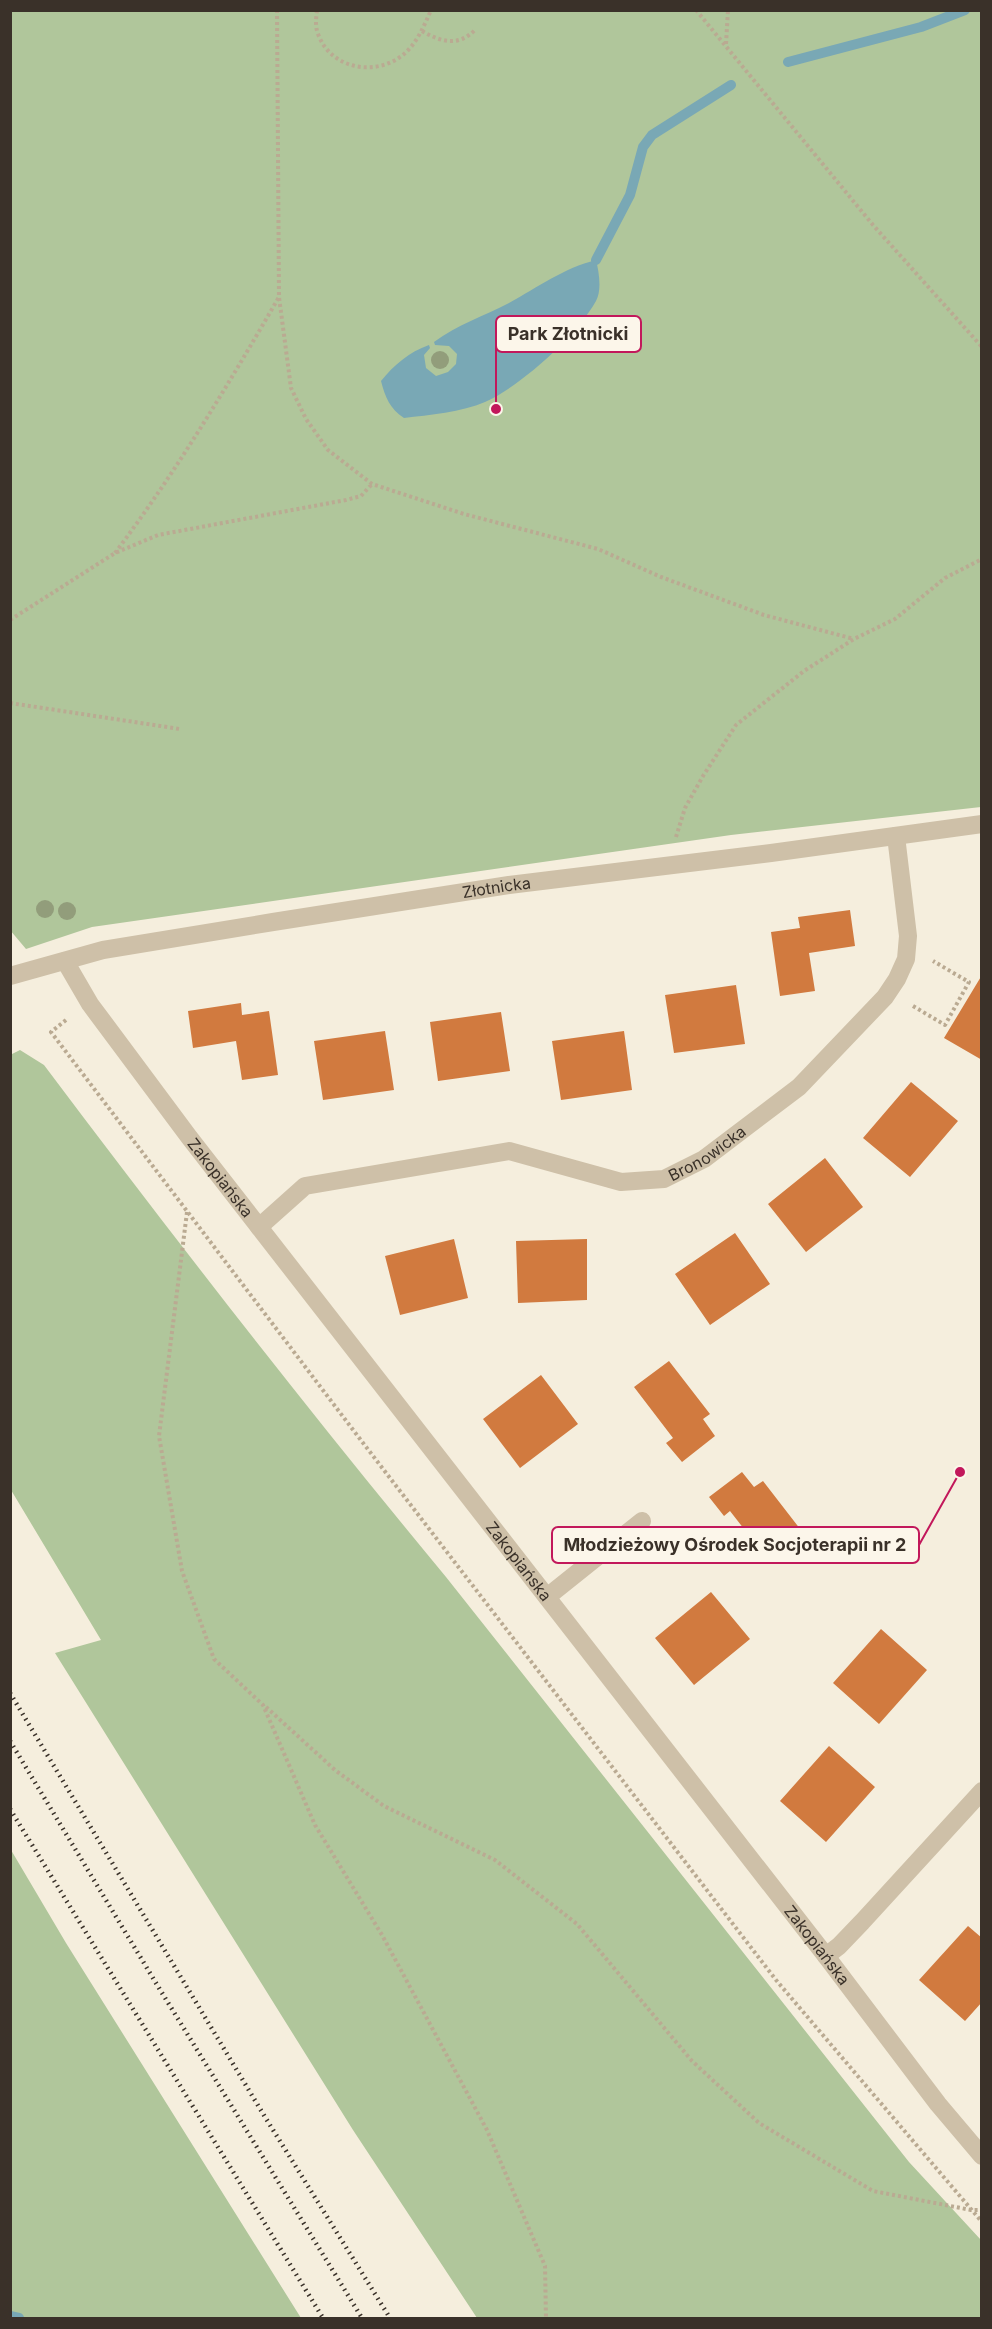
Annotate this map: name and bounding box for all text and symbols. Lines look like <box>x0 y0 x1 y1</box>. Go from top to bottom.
callout: Park Złotnicki <box>496 316 641 352</box>
text: Park Złotnicki <box>508 323 628 344</box>
street label: Złotnicka <box>461 872 532 902</box>
street label: Bronowicka <box>665 1121 750 1185</box>
street label: Zakopiańska <box>183 1134 258 1221</box>
street label: Zakopiańska <box>482 1517 556 1605</box>
callout: Młodzieżowy Ośrodek Socjoterapii nr 2 <box>552 1527 919 1563</box>
text: Młodzieżowy Ośrodek Socjoterapii nr 2 <box>564 1534 906 1555</box>
street label: Zakopiańska <box>780 1901 854 1989</box>

